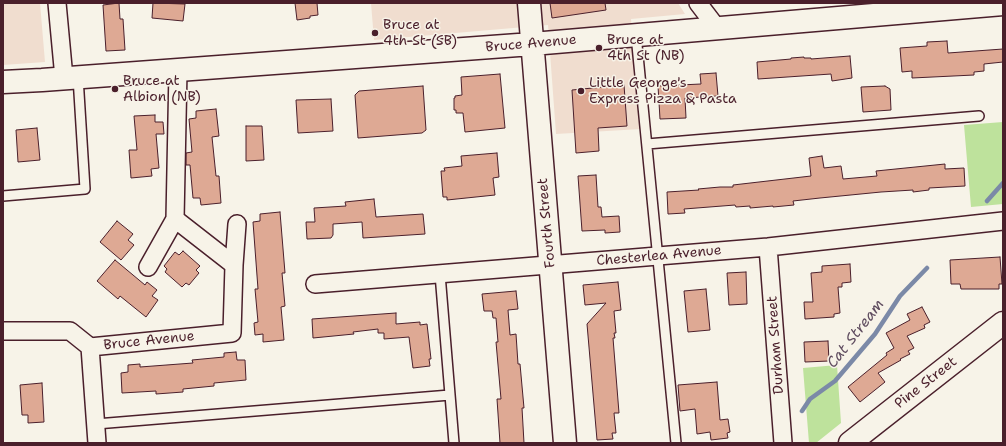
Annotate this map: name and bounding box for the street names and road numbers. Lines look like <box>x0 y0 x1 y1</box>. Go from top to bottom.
street label: Bruce Avenue <box>485 32 577 56</box>
street label: Fourth Street <box>535 177 559 269</box>
street label: Chesterlea Avenue <box>596 242 722 270</box>
street label: Durham Street <box>764 295 788 395</box>
street label: Bruce Avenue <box>103 328 195 354</box>
street label: Pine Street <box>892 354 960 412</box>

